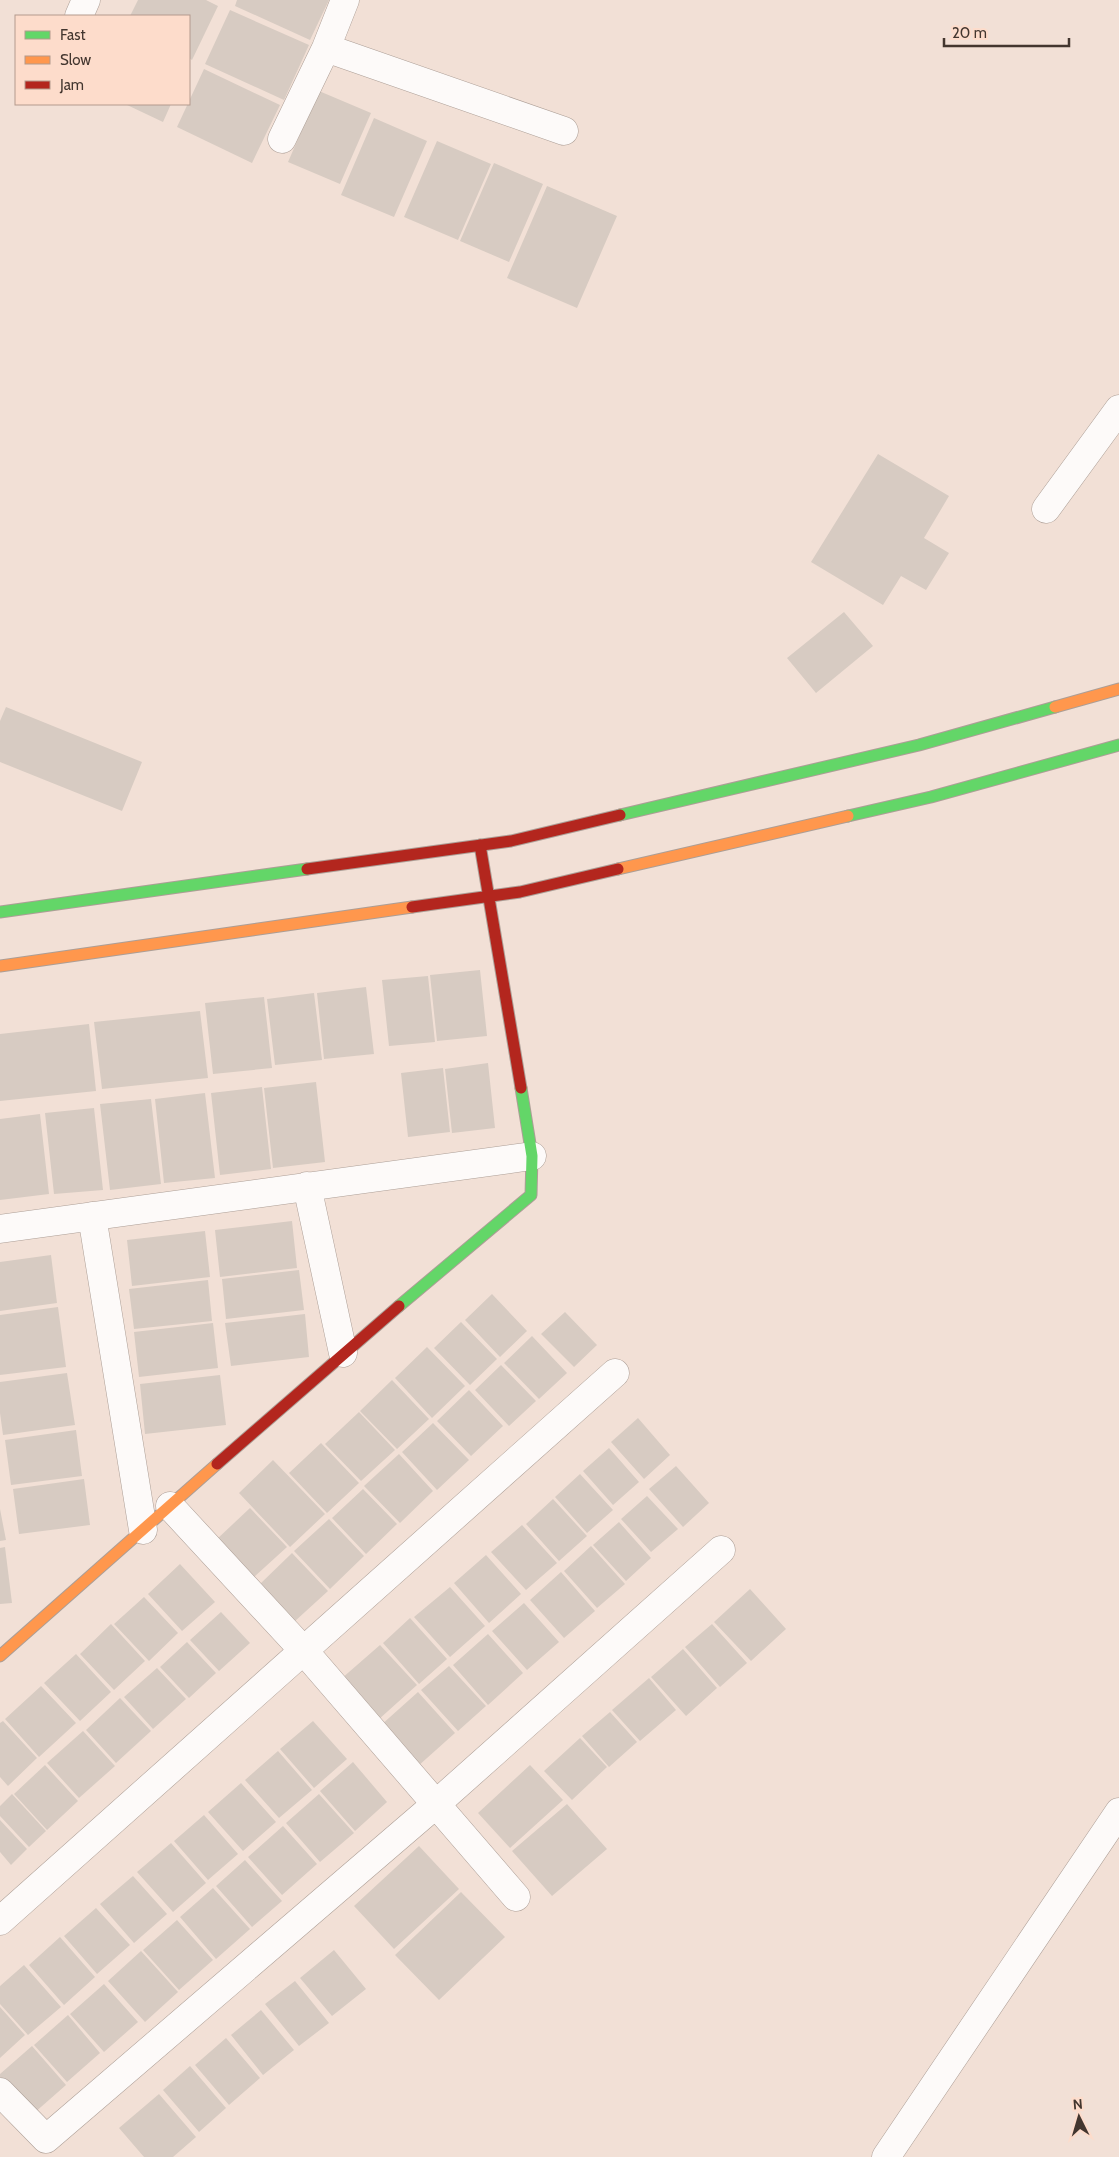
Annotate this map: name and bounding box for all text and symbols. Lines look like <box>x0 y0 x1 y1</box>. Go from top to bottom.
legend <box>15 15 190 105</box>
scale bar <box>944 15 1069 47</box>
text: 20 m <box>952 24 987 42</box>
text: Fast <box>60 26 85 44</box>
text: Slow <box>60 51 91 69</box>
text: Jam <box>59 76 84 94</box>
north arrow <box>1054 2092 1104 2142</box>
text: N <box>1072 2095 1084 2113</box>

